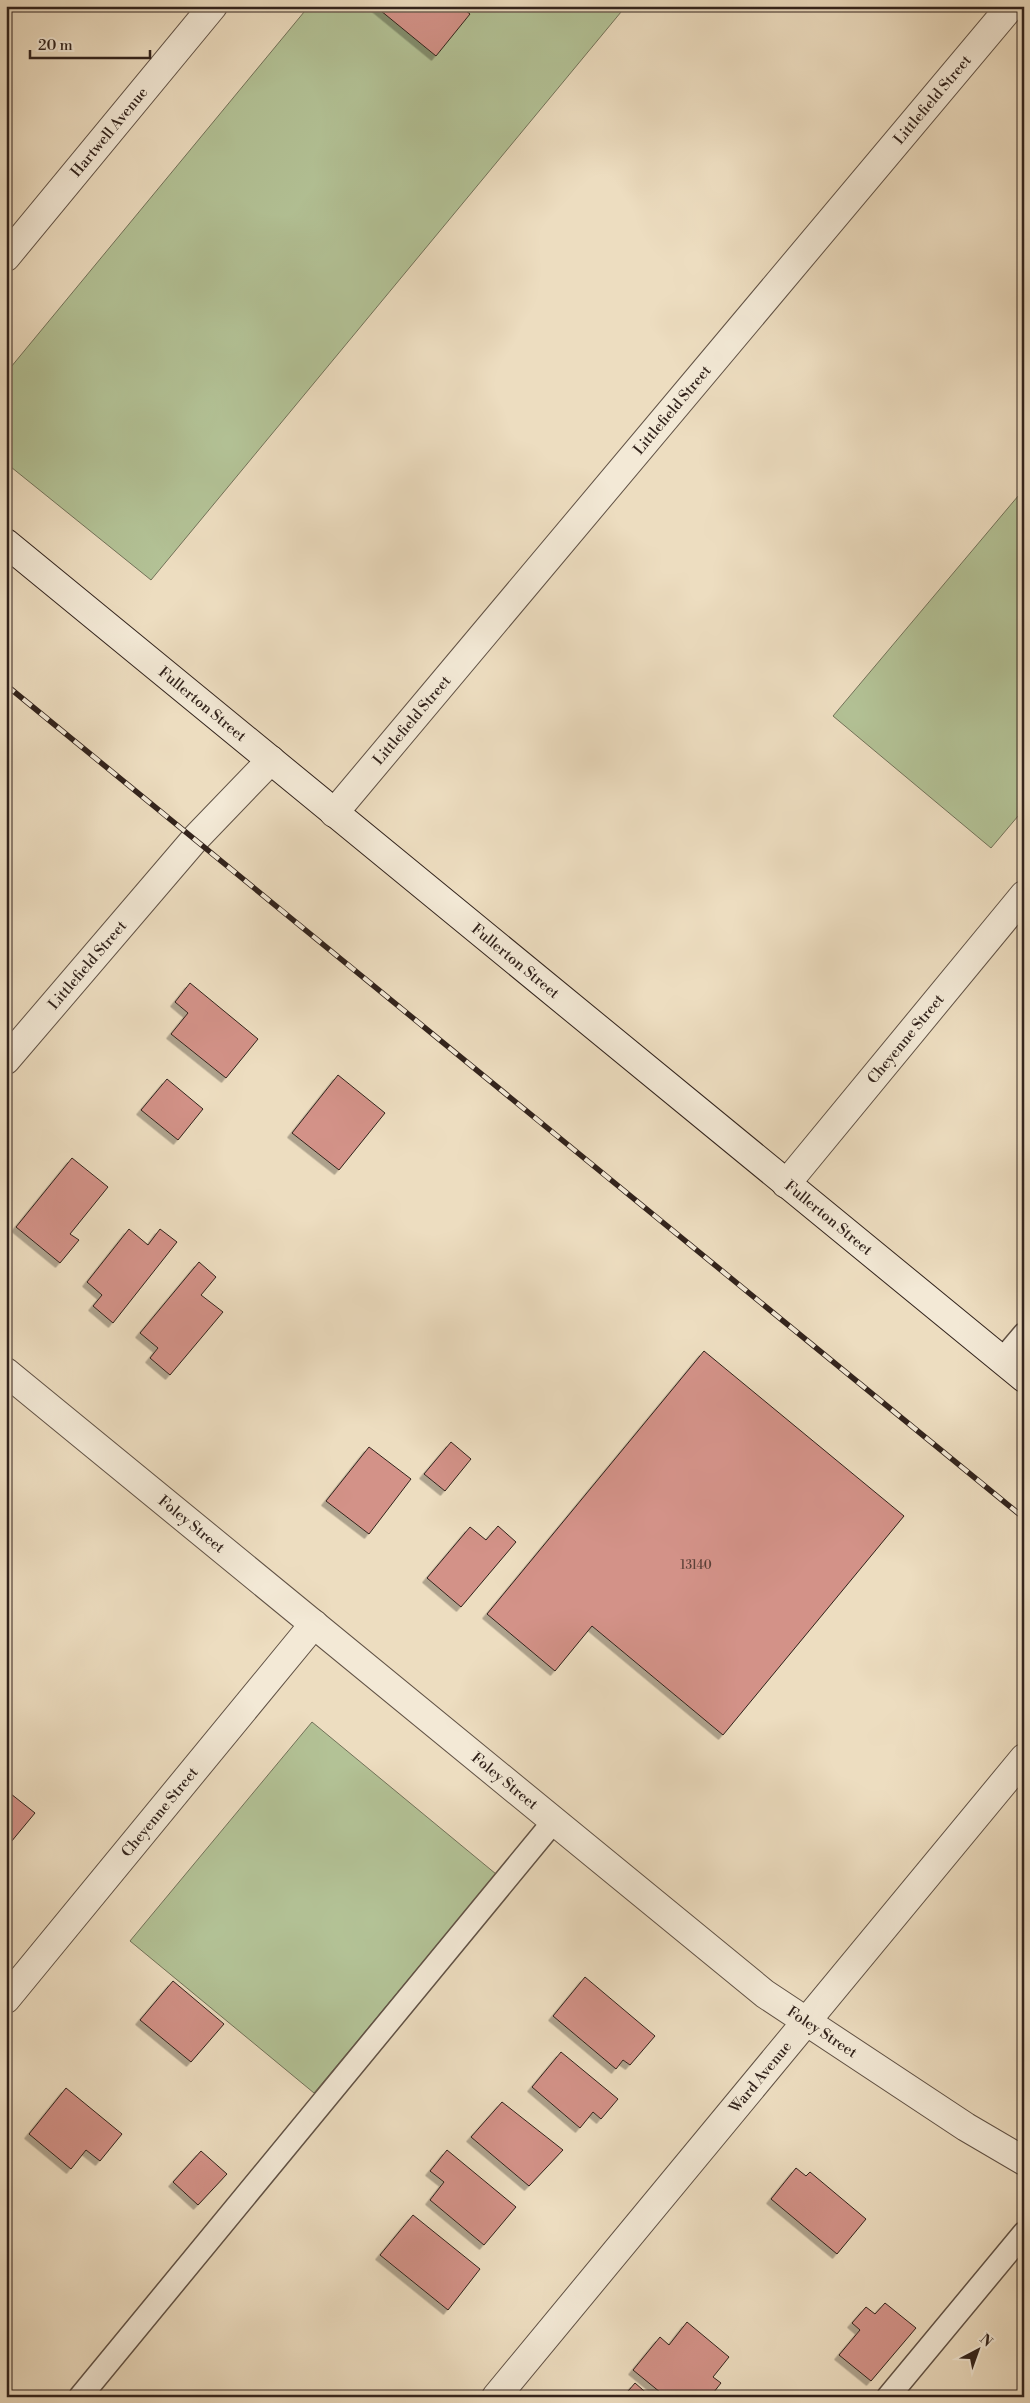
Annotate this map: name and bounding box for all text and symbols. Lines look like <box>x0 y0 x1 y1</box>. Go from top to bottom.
scale bar <box>30 28 150 60</box>
text: 20 m <box>38 36 73 55</box>
street label: Littlefield Street <box>889 51 976 148</box>
street label: Hartwell Avenue <box>66 83 152 181</box>
street label: Littlefield Street <box>629 361 716 459</box>
street label: Fullerton Street <box>155 662 251 746</box>
street label: Littlefield Street <box>369 671 455 769</box>
street label: Littlefield Street <box>44 916 131 1013</box>
street label: Fullerton Street <box>468 919 564 1003</box>
street label: Cheyenne Street <box>863 990 948 1088</box>
street label: Fullerton Street <box>781 1176 877 1260</box>
street label: Foley Street <box>155 1491 229 1557</box>
house number: 13140 <box>680 1558 712 1573</box>
street label: Foley Street <box>468 1748 543 1814</box>
street label: Cheyenne Street <box>117 1763 203 1861</box>
street label: Foley Street <box>784 2002 862 2062</box>
street label: Ward Avenue <box>724 2037 796 2118</box>
north arrow <box>952 2326 1002 2376</box>
text: N <box>976 2331 996 2351</box>

